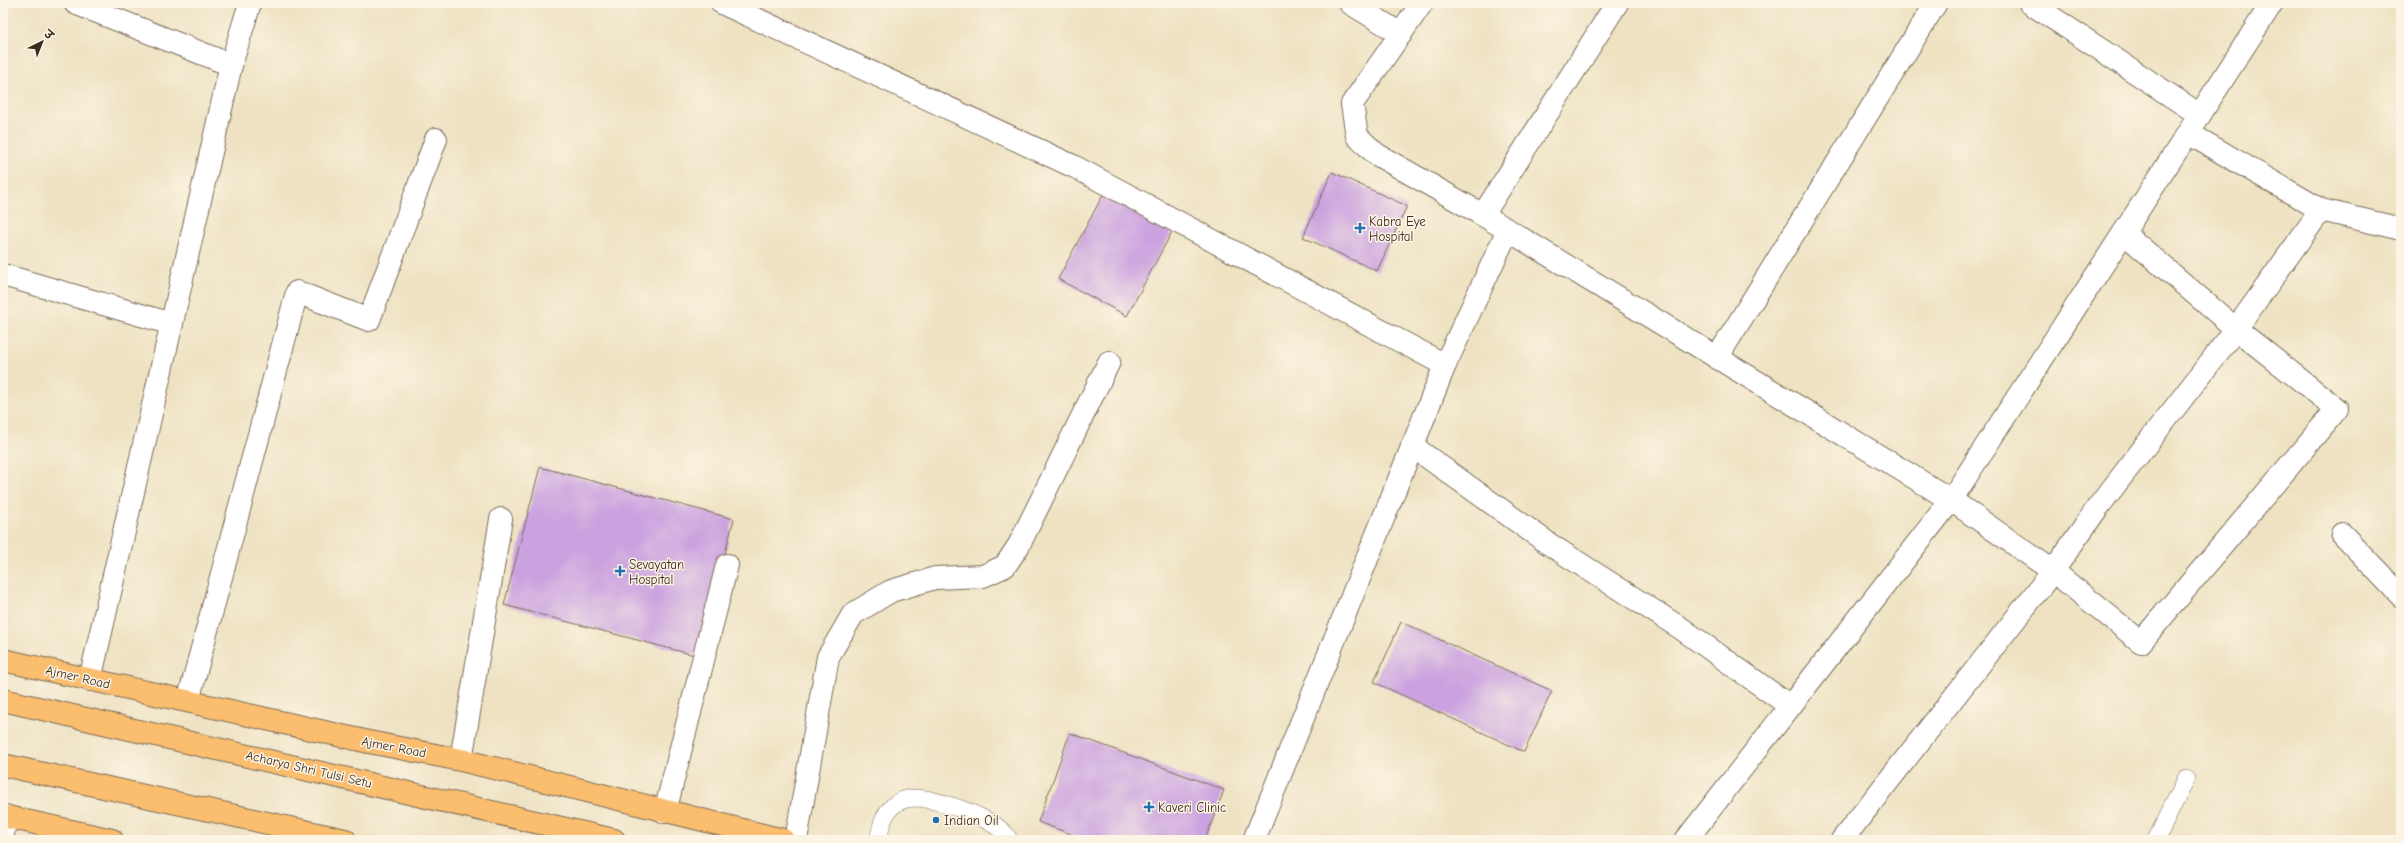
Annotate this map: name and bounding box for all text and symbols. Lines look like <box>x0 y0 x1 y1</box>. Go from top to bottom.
north arrow <box>22 22 62 62</box>
text: उ <box>41 27 57 43</box>
place label: Kabra Eye Hospital <box>1369 214 1426 244</box>
marker: Kabra Eye Hospital <box>1354 222 1366 234</box>
place label: Sevayatan Hospital <box>629 557 684 587</box>
marker: Sevayatan Hospital <box>614 565 626 577</box>
street label: Ajmer Road <box>44 662 112 692</box>
street label: Ajmer Road <box>360 733 428 761</box>
street label: Acharya Shri Tulsi Setu <box>244 747 374 791</box>
place label: Kaveri Clinic <box>1158 800 1226 815</box>
marker: Kaveri Clinic <box>1143 801 1155 813</box>
place label: Indian Oil <box>944 813 999 828</box>
marker: Indian Oil <box>931 815 941 825</box>

